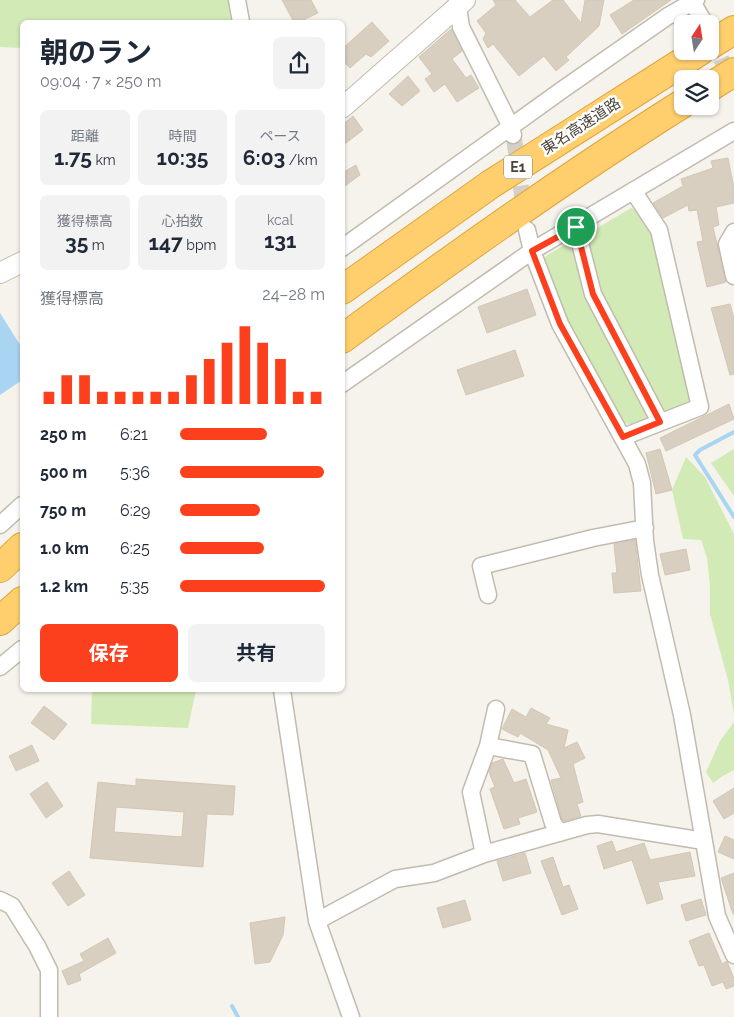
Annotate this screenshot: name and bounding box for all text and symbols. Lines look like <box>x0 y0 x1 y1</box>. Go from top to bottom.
north arrow <box>674 15 719 60</box>
map controls <box>674 15 719 115</box>
text: 朝のラン <box>40 36 152 69</box>
button: share <box>273 37 325 89</box>
button: layers <box>674 70 719 115</box>
text: 09:04 · 7 × 250 m <box>40 72 162 91</box>
street label: 東名高速道路 <box>538 94 624 158</box>
text: 距離 <box>71 128 99 144</box>
text: 時間 <box>168 128 196 144</box>
text: ペース <box>260 128 301 144</box>
text: 1.75 <box>54 145 92 170</box>
text: 10:35 <box>157 145 208 170</box>
text: 6:03 <box>243 145 285 170</box>
text: km <box>92 152 116 168</box>
text: /km <box>285 152 318 168</box>
road number: E1 <box>504 156 532 178</box>
pin <box>555 206 597 248</box>
text: kcal <box>267 212 293 228</box>
text: 獲得標高 <box>57 213 113 229</box>
text: 心拍数 <box>161 213 203 229</box>
icon: arrive <box>562 213 590 241</box>
text: 131 <box>264 228 296 253</box>
text: 35 <box>65 230 88 255</box>
text: 147 <box>149 230 183 255</box>
text: m <box>88 237 105 253</box>
text: bpm <box>183 237 216 253</box>
text: 24–28 m <box>262 285 325 304</box>
text: 獲得標高 <box>40 289 104 308</box>
text: 250 m <box>40 425 86 444</box>
text: 6:21 <box>120 425 148 444</box>
text: 500 m <box>40 463 87 482</box>
text: 5:36 <box>120 463 150 482</box>
text: 750 m <box>40 501 86 520</box>
text: 6:29 <box>120 501 150 520</box>
text: 1.0 km <box>40 539 89 558</box>
text: 6:25 <box>120 539 150 558</box>
text: 1.2 km <box>40 577 88 596</box>
text: 5:35 <box>120 577 149 596</box>
button: 保存 <box>40 624 178 682</box>
button: 共有 <box>188 624 325 682</box>

